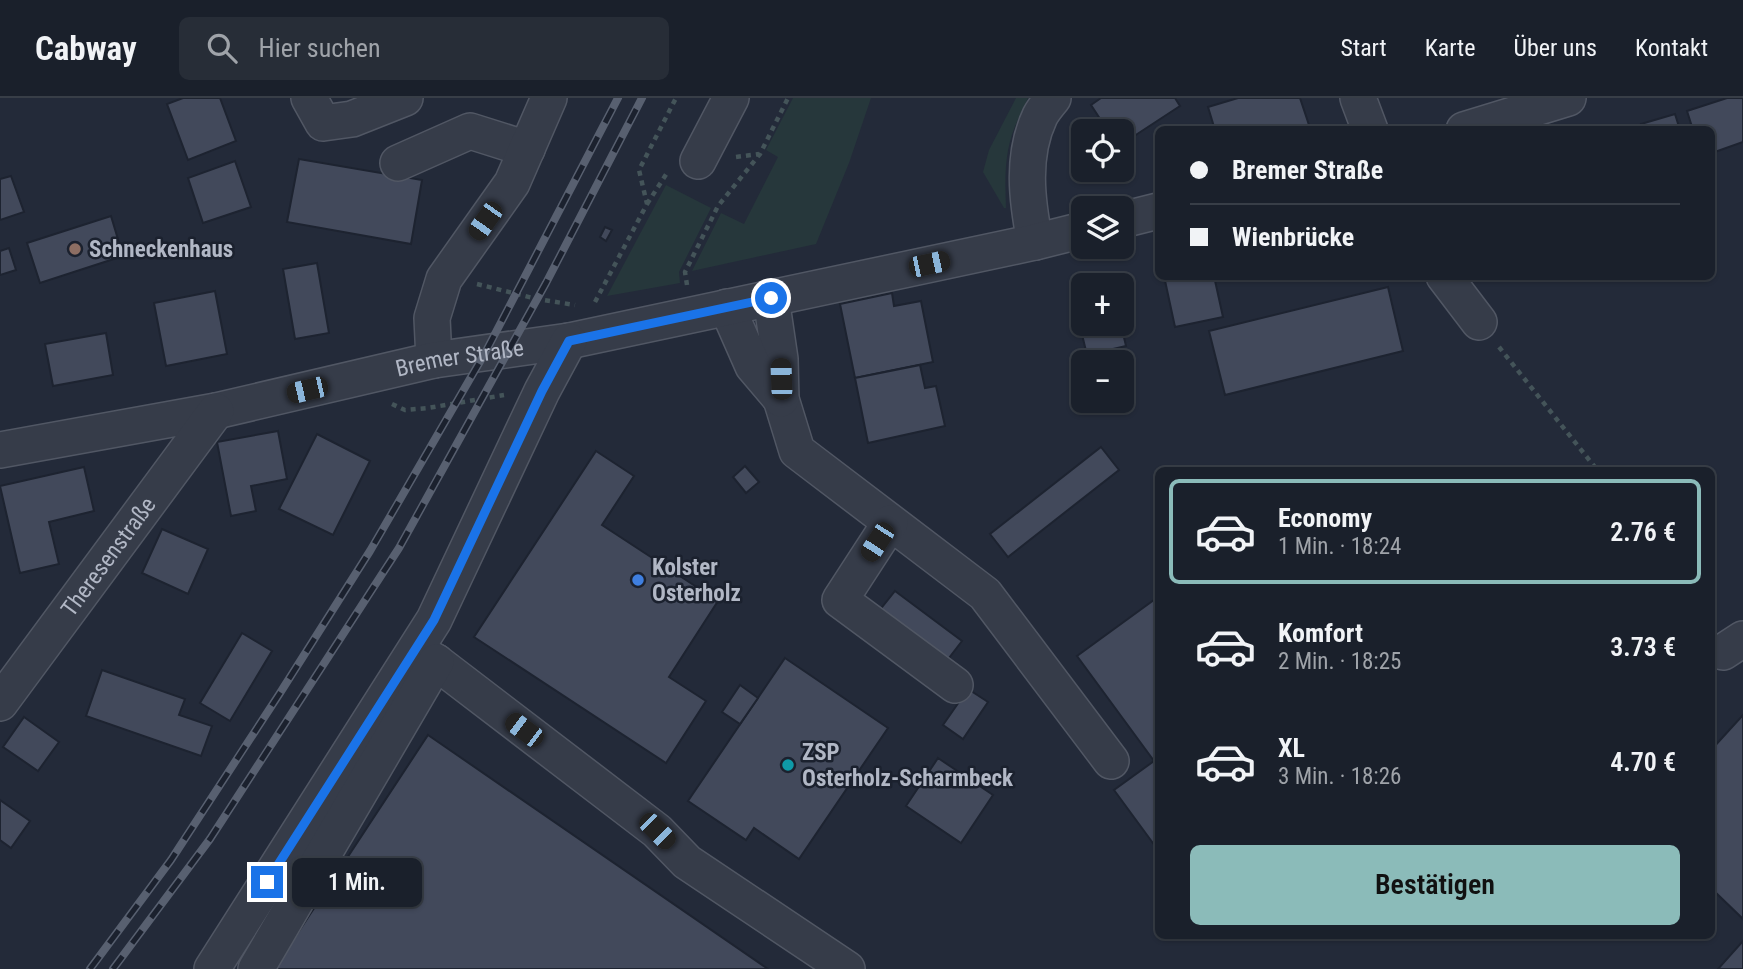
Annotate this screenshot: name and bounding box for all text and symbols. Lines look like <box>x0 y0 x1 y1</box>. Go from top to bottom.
search box <box>179 17 669 80</box>
text: Cabway <box>35 29 137 68</box>
icon: search <box>203 29 241 67</box>
text: Hier suchen <box>259 33 381 63</box>
text: Start <box>1341 34 1387 62</box>
text: Karte <box>1425 34 1475 62</box>
text: Über uns <box>1513 34 1597 62</box>
text: Kontakt <box>1635 34 1708 62</box>
map controls <box>1071 119 1134 413</box>
button: locate <box>1071 119 1134 182</box>
text: Bremer Straße <box>1232 155 1383 185</box>
button: layers <box>1071 196 1134 259</box>
car <box>465 198 506 244</box>
text: Wienbrücke <box>1232 222 1354 252</box>
place label: Schneckenhaus <box>89 236 233 263</box>
marker: Schneckenhaus <box>67 241 83 257</box>
car <box>907 249 952 279</box>
button: + <box>1071 273 1134 336</box>
route start <box>755 282 787 314</box>
street label: Bremer Straße <box>393 335 526 383</box>
button: − <box>1071 350 1134 413</box>
car <box>770 358 793 400</box>
car <box>285 375 330 405</box>
street label: Theresenstraße <box>56 492 162 622</box>
icon: car <box>1194 500 1257 563</box>
text: Economy <box>1278 503 1372 533</box>
text: 2.76 € <box>1610 517 1676 547</box>
car <box>857 519 898 565</box>
text: 1 Min. · 18:24 <box>1278 533 1401 560</box>
place label: Kolster Osterholz <box>652 554 741 607</box>
marker: Kolster Osterholz <box>630 572 646 588</box>
icon: car <box>1194 615 1257 678</box>
text: Komfort <box>1278 618 1363 648</box>
text: 3.73 € <box>1610 632 1676 662</box>
text: 2 Min. · 18:25 <box>1278 648 1401 675</box>
car <box>501 709 548 751</box>
icon: car <box>1194 730 1257 793</box>
text: XL <box>1278 733 1305 763</box>
place label: ZSP Osterholz-Scharmbeck <box>802 739 1014 792</box>
text: 4.70 € <box>1610 747 1676 777</box>
marker: ZSP Osterholz-Scharmbeck <box>780 757 796 773</box>
text: 3 Min. · 18:26 <box>1278 763 1401 790</box>
car <box>635 809 680 853</box>
button: Bestätigen <box>1190 845 1680 925</box>
callout: 1 Min. <box>292 858 421 906</box>
route end <box>251 866 283 898</box>
text: 1 Min. <box>328 869 386 896</box>

